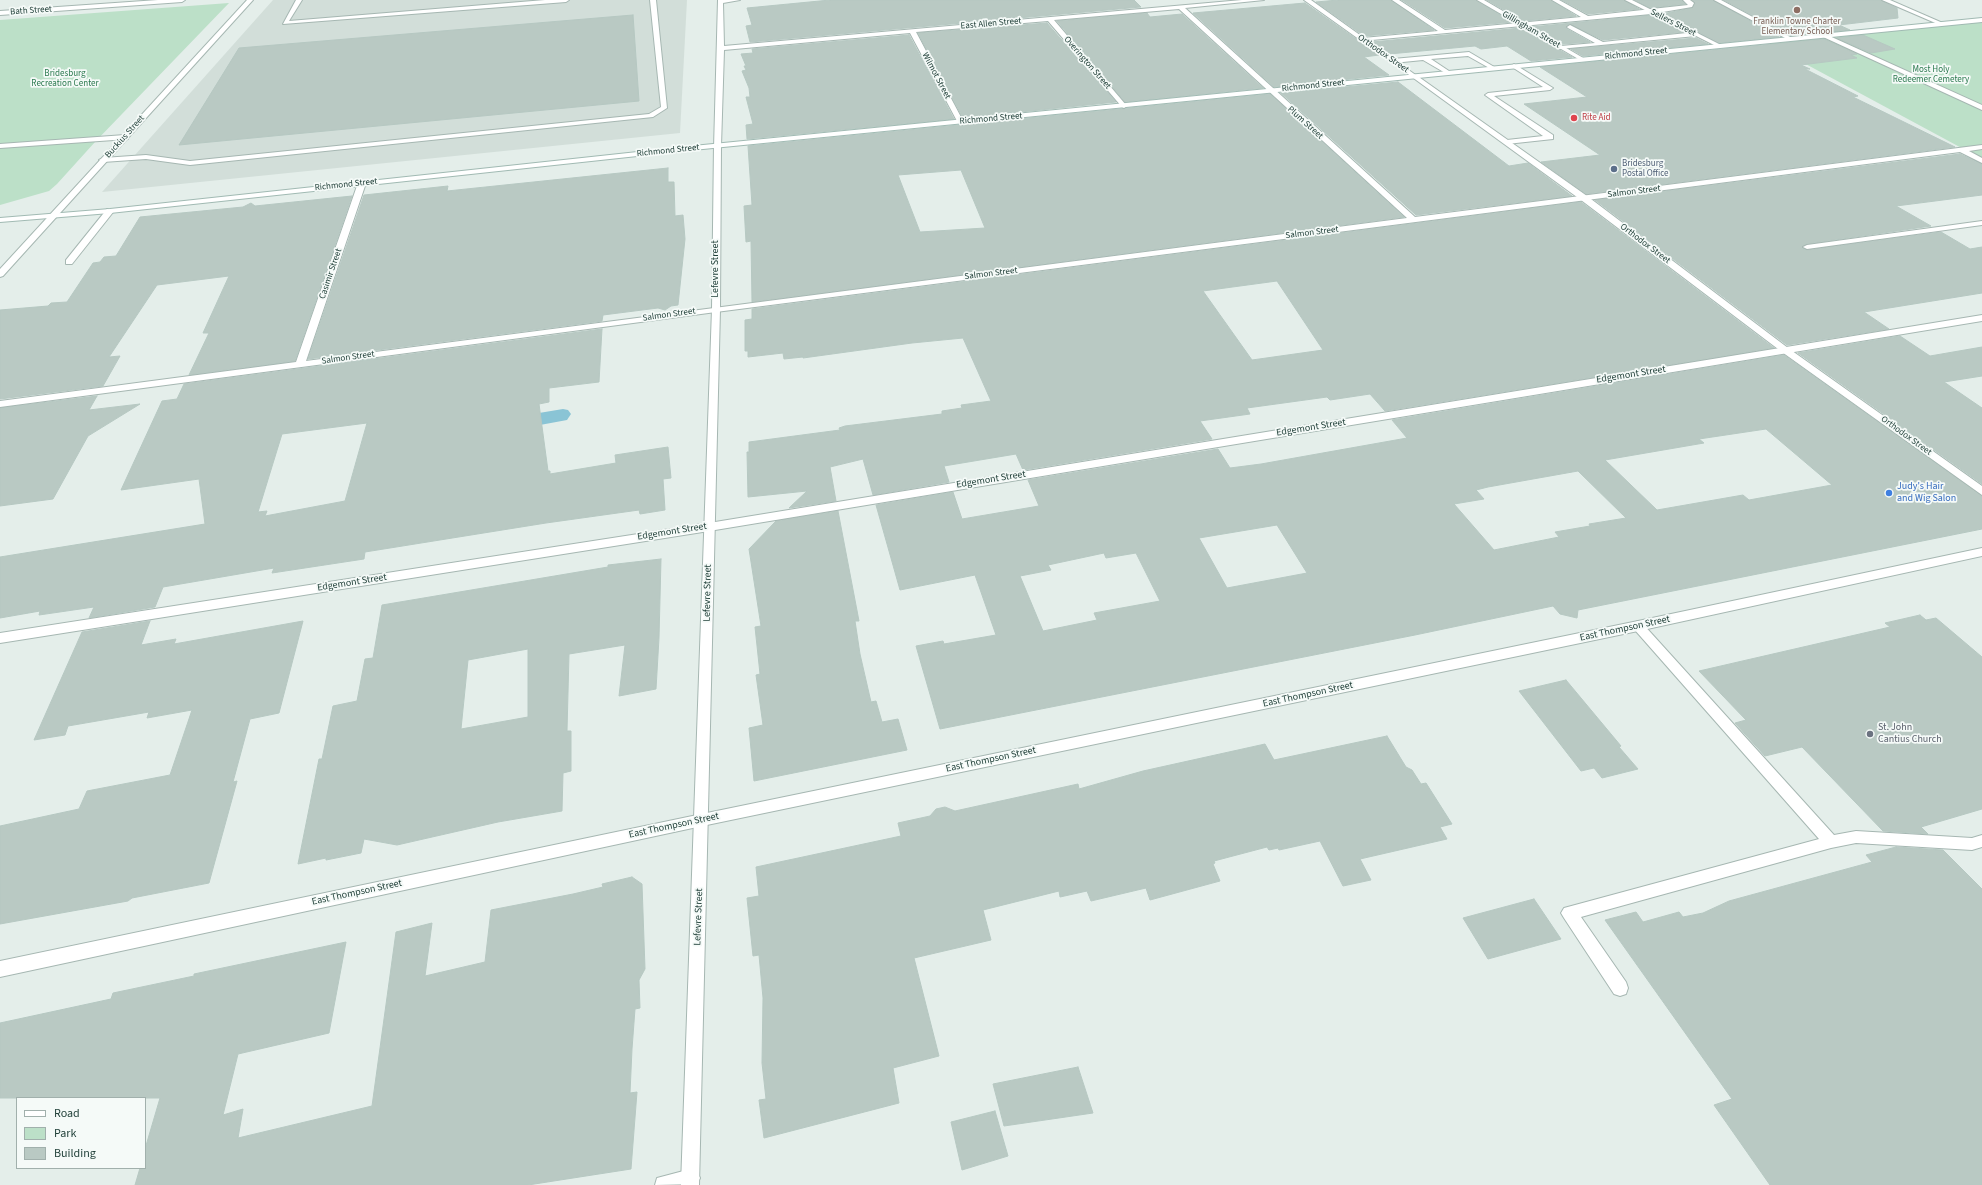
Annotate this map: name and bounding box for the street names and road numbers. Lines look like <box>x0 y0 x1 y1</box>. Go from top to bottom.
street label: Bath Street <box>10 4 52 18</box>
street label: Sellers Street <box>1648 7 1698 39</box>
street label: Gillingham Street <box>1500 9 1562 51</box>
street label: East Allen Street <box>960 16 1022 32</box>
street label: Orthodox Street <box>1355 32 1411 76</box>
street label: Overington Street <box>1061 34 1113 92</box>
street label: Richmond Street <box>1604 45 1668 63</box>
street label: Wilmot Street <box>919 51 953 101</box>
street label: Richmond Street <box>1281 77 1345 95</box>
street label: Plum Street <box>1285 104 1325 142</box>
street label: Richmond Street <box>959 111 1023 127</box>
street label: Buckius Street <box>103 113 147 161</box>
street label: Richmond Street <box>636 142 700 160</box>
street label: Richmond Street <box>314 176 378 194</box>
street label: Salmon Street <box>1607 183 1661 201</box>
street label: Orthodox Street <box>1618 222 1672 266</box>
street label: Salmon Street <box>1285 224 1339 242</box>
street label: Lefevre Street <box>710 240 722 298</box>
street label: Casimir Street <box>317 247 345 301</box>
street label: Salmon Street <box>964 265 1018 283</box>
street label: Salmon Street <box>642 306 696 324</box>
street label: Salmon Street <box>321 349 375 367</box>
street label: Edgemont Street <box>1595 364 1667 386</box>
street label: Orthodox Street <box>1879 414 1933 458</box>
street label: Edgemont Street <box>1275 417 1347 439</box>
street label: Edgemont Street <box>955 469 1027 491</box>
street label: Edgemont Street <box>636 521 708 543</box>
street label: Lefevre Street <box>701 564 715 622</box>
street label: Edgemont Street <box>316 572 388 594</box>
street label: East Thompson Street <box>1579 614 1671 644</box>
street label: East Thompson Street <box>1262 680 1354 710</box>
street label: East Thompson Street <box>945 745 1037 775</box>
street label: East Thompson Street <box>628 811 720 841</box>
street label: East Thompson Street <box>311 878 403 908</box>
street label: Lefevre Street <box>692 888 706 946</box>

